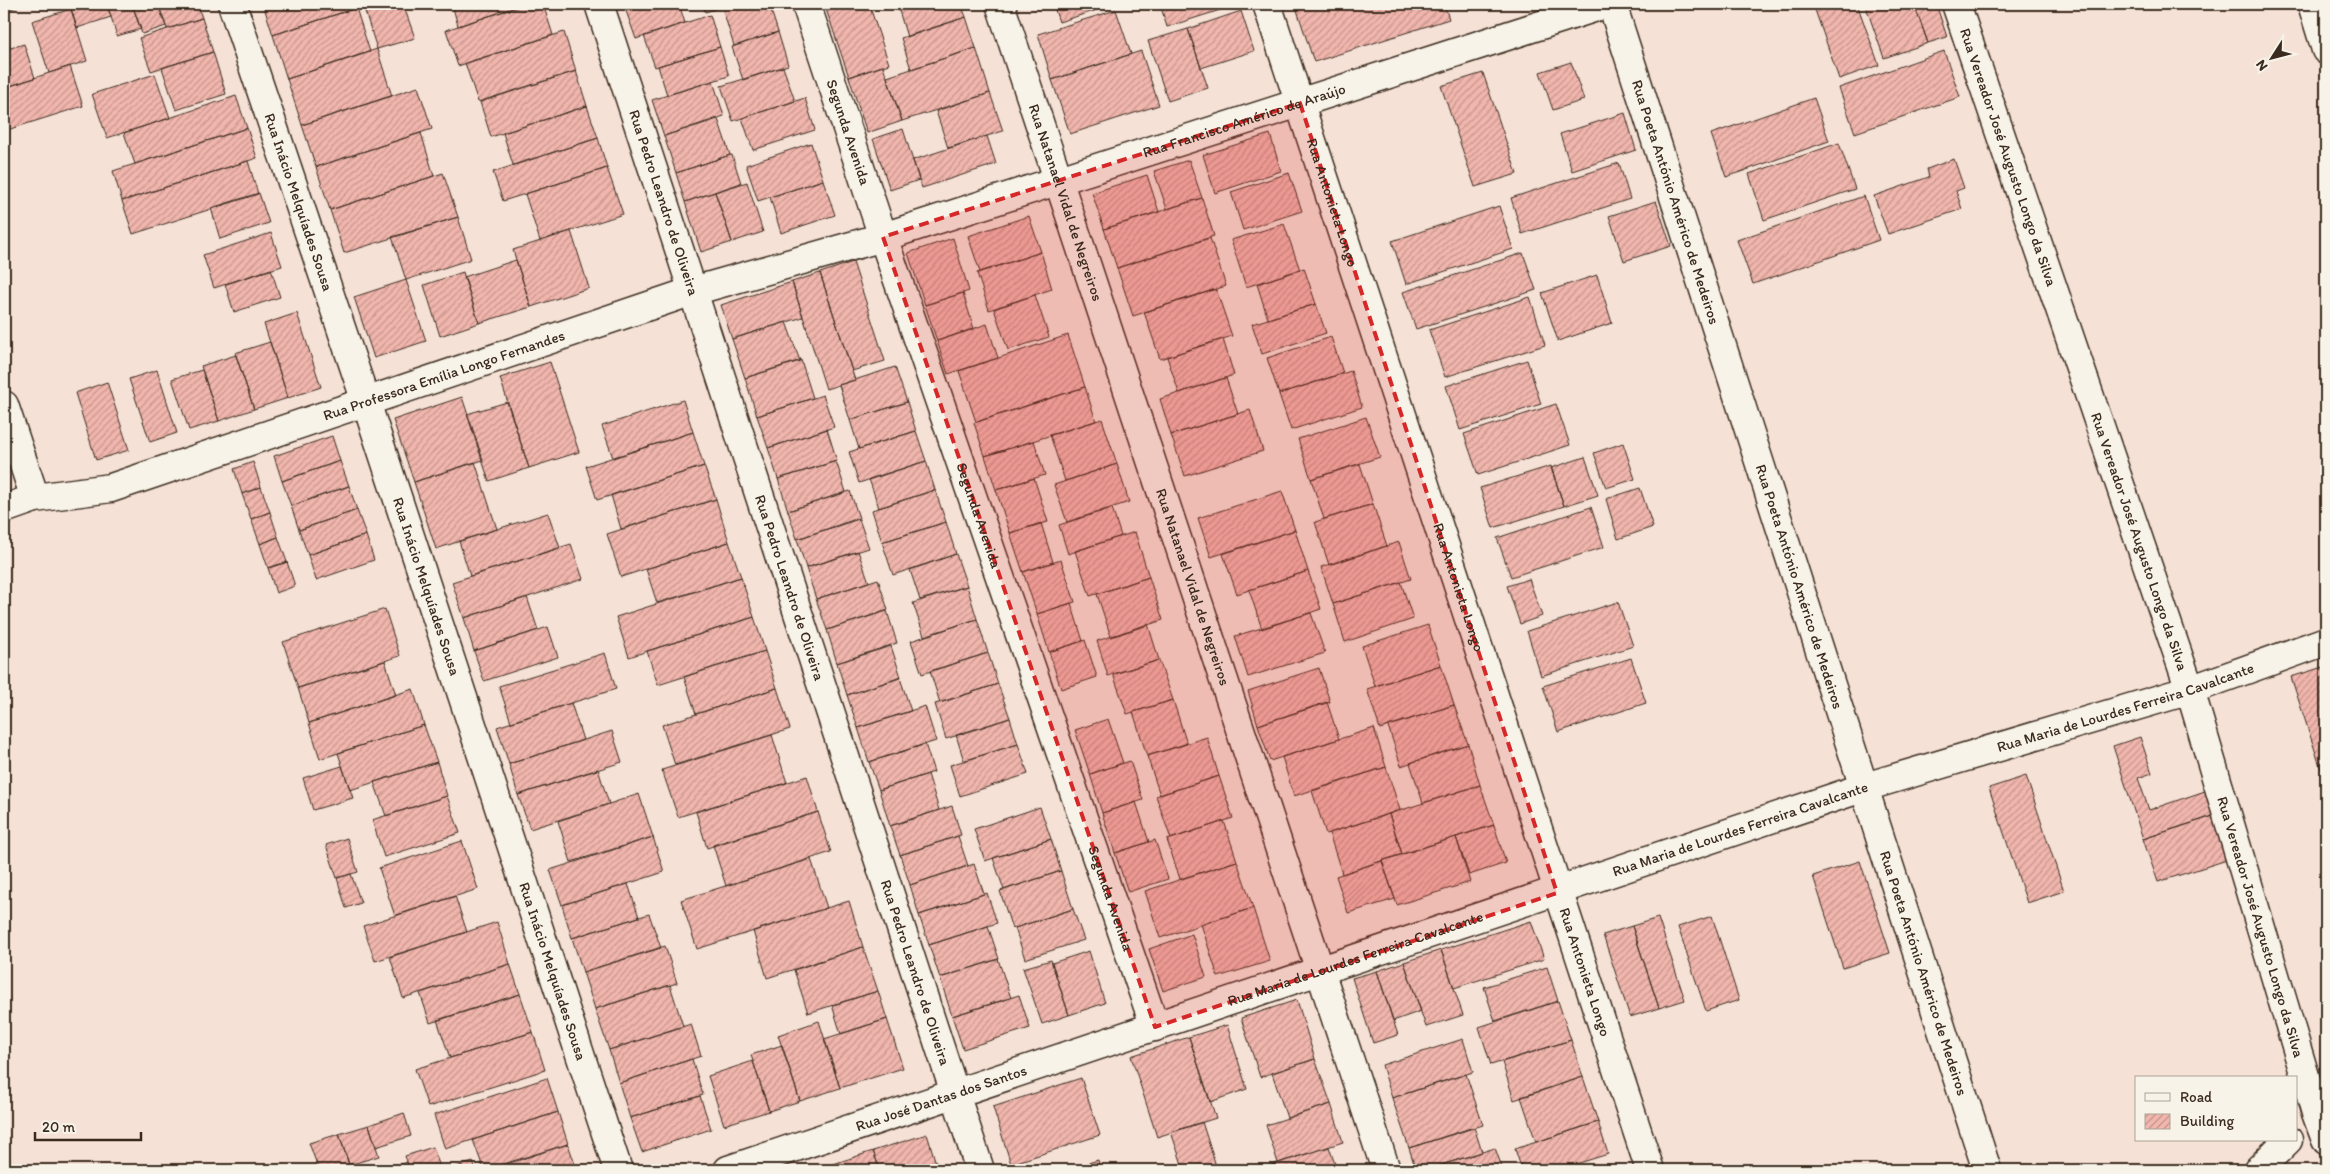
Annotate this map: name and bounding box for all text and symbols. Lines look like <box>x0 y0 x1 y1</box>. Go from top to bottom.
street label: Rua Vereador José Augusto Longo da Silva <box>1956 26 2061 289</box>
north arrow <box>2248 32 2298 82</box>
text: N <box>2252 57 2272 74</box>
street label: Segunda Avenida <box>823 77 874 188</box>
street label: Rua Poeta António Américo de Medeiros <box>1628 77 1724 327</box>
street label: Rua Francisco Américo de Araújo <box>1141 80 1348 162</box>
street label: Rua Natanael Vidal de Negreiros <box>1025 102 1107 304</box>
street label: Rua Pedro Leandro de Oliveira <box>625 107 703 298</box>
street label: Rua Inácio Melquíades Sousa <box>260 111 337 294</box>
street label: Rua Antonieta Longo <box>1303 136 1362 269</box>
street label: Rua Professora Emília Longo Fernandes <box>321 326 567 425</box>
street label: Rua Vereador José Augusto Longo da Silva <box>2087 410 2192 673</box>
street label: Segunda Avenida <box>952 461 1005 571</box>
street label: Rua Poeta António Américo de Medeiros <box>1752 462 1847 712</box>
street label: Rua Natanael Vidal de Negreiros <box>1152 486 1234 688</box>
street label: Rua Pedro Leandro de Oliveira <box>751 492 829 683</box>
street label: Rua Inácio Melquíades Sousa <box>389 495 464 678</box>
street label: Rua Antonieta Longo <box>1429 521 1488 654</box>
street label: Rua Maria de Lourdes Ferreira Cavalcante <box>1995 659 2256 756</box>
street label: Rua Maria de Lourdes Ferreira Cavalcante <box>1610 778 1870 880</box>
street label: Rua Vereador José Augusto Longo da Silva <box>2213 794 2308 1060</box>
street label: Segunda Avenida <box>1084 843 1137 954</box>
street label: Rua Poeta António Américo de Medeiros <box>1876 849 1972 1098</box>
street label: Rua Pedro Leandro de Oliveira <box>877 877 954 1068</box>
street label: Rua Inácio Melquíades Sousa <box>515 880 591 1063</box>
street label: Rua Antonieta Longo <box>1555 905 1615 1039</box>
street label: Rua Maria de Lourdes Ferreira Cavalcante <box>1225 907 1485 1010</box>
street label: Rua José Dantas dos Santos <box>853 1061 1029 1135</box>
legend <box>2135 1076 2298 1142</box>
text: Road <box>2180 1088 2213 1106</box>
scale bar <box>35 1109 141 1141</box>
text: Building <box>2180 1112 2234 1130</box>
text: 20 m <box>42 1118 76 1136</box>

